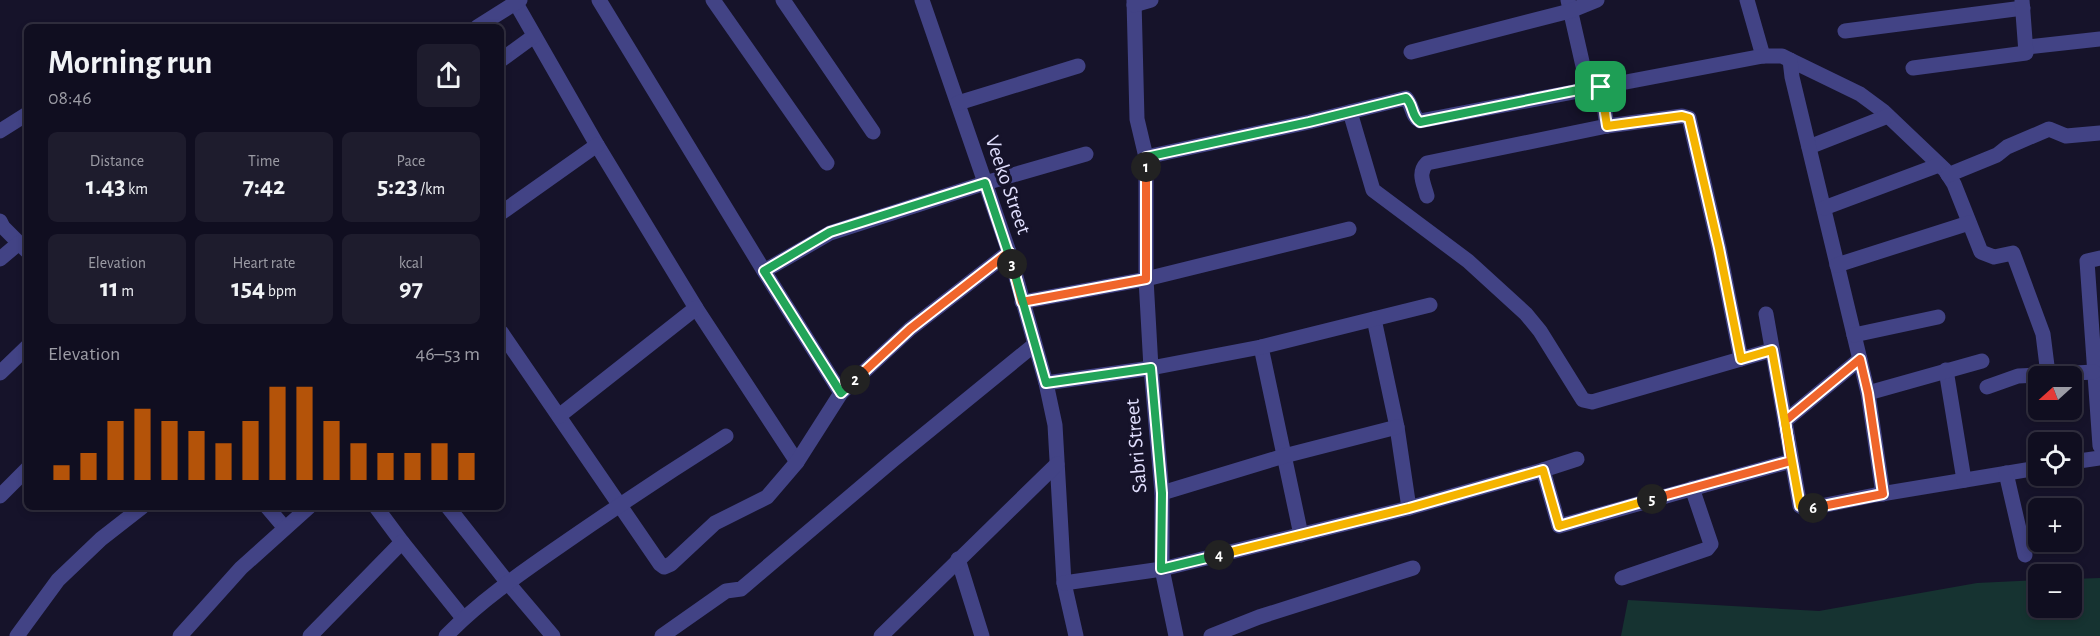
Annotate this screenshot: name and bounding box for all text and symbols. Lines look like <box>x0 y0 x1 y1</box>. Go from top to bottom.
button: share <box>417 44 480 107</box>
text: Morning run <box>48 47 212 80</box>
pin <box>1575 61 1626 112</box>
icon: arrive <box>1584 70 1617 103</box>
text: 08:46 <box>48 88 92 108</box>
street label: Veeko Street <box>981 133 1035 237</box>
pin: 1 <box>1131 152 1161 182</box>
text: Distance <box>90 153 144 169</box>
text: Time <box>248 153 280 169</box>
text: Pace <box>397 153 425 169</box>
text: 1 <box>1143 159 1149 175</box>
text: 1.43 <box>86 173 125 199</box>
text: 7:42 <box>243 173 285 199</box>
text: 5:23 <box>377 173 418 199</box>
text: km <box>125 181 148 197</box>
text: /km <box>418 181 445 197</box>
pin: 3 <box>997 249 1027 279</box>
text: Elevation <box>88 255 146 271</box>
text: Heart rate <box>233 255 295 271</box>
text: kcal <box>399 255 423 271</box>
text: 3 <box>1009 256 1015 272</box>
text: 11 <box>100 275 119 301</box>
text: 154 <box>231 275 265 301</box>
text: 97 <box>399 275 423 301</box>
text: m <box>119 283 134 299</box>
text: bpm <box>265 283 297 299</box>
text: Elevation <box>48 344 120 364</box>
text: 46–53 m <box>416 344 480 364</box>
pin: 2 <box>840 365 870 395</box>
north arrow <box>2028 366 2082 420</box>
map controls <box>2028 366 2082 618</box>
text: 2 <box>851 372 859 388</box>
street label: Sabri Street <box>1121 398 1151 494</box>
button: locate <box>2028 432 2082 486</box>
pin: 5 <box>1637 484 1667 514</box>
text: 5 <box>1649 491 1655 507</box>
pin: 6 <box>1798 493 1828 523</box>
button: + <box>2028 498 2082 552</box>
text: 6 <box>1809 500 1817 516</box>
pin: 4 <box>1204 540 1234 570</box>
text: 4 <box>1215 547 1223 563</box>
button: − <box>2028 564 2082 618</box>

